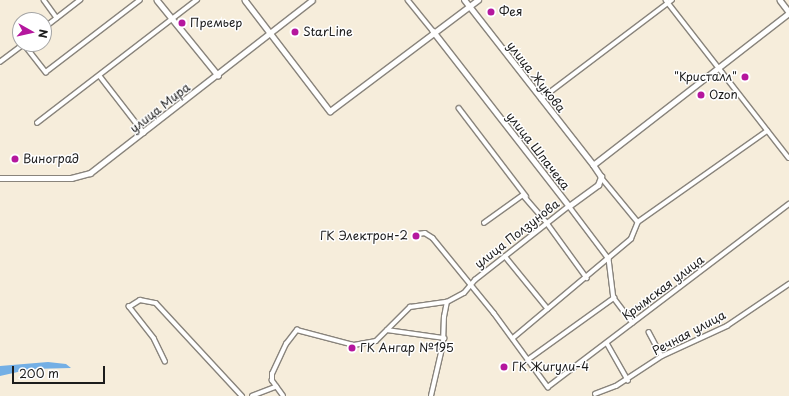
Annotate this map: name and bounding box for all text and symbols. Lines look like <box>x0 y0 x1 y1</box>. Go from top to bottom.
place label: Фея <box>499 5 522 19</box>
marker: Фея <box>486 7 496 17</box>
north arrow <box>12 12 52 52</box>
place label: Премьер <box>190 16 242 30</box>
marker: Премьер <box>177 18 187 28</box>
place label: StarLine <box>303 25 353 39</box>
marker: StarLine <box>290 27 300 37</box>
text: N <box>34 28 52 39</box>
street label: улица Жукова <box>504 38 568 116</box>
place label: "Кристалл" <box>674 70 737 84</box>
marker: "Кристалл" <box>740 72 750 82</box>
street label: улица Мира <box>127 80 193 136</box>
place label: Ozon <box>709 88 738 102</box>
marker: Ozon <box>696 90 706 100</box>
street label: улица Шпачека <box>503 109 573 193</box>
place label: Виноград <box>23 152 79 166</box>
marker: Виноград <box>10 154 20 164</box>
street label: улица Ползунова <box>472 196 562 272</box>
place label: ГК Электрон-2 <box>320 229 408 243</box>
marker: ГК Электрон-2 <box>411 231 421 241</box>
street label: Крымская улица <box>619 252 707 324</box>
street label: Речная улица <box>650 307 728 359</box>
place label: ГК Ангар №195 <box>360 341 454 355</box>
marker: ГК Ангар №195 <box>347 343 357 353</box>
scale bar <box>14 358 107 384</box>
place label: ГК Жигули-4 <box>512 360 589 374</box>
marker: ГК Жигули-4 <box>499 362 509 372</box>
text: 200 m <box>19 364 59 382</box>

